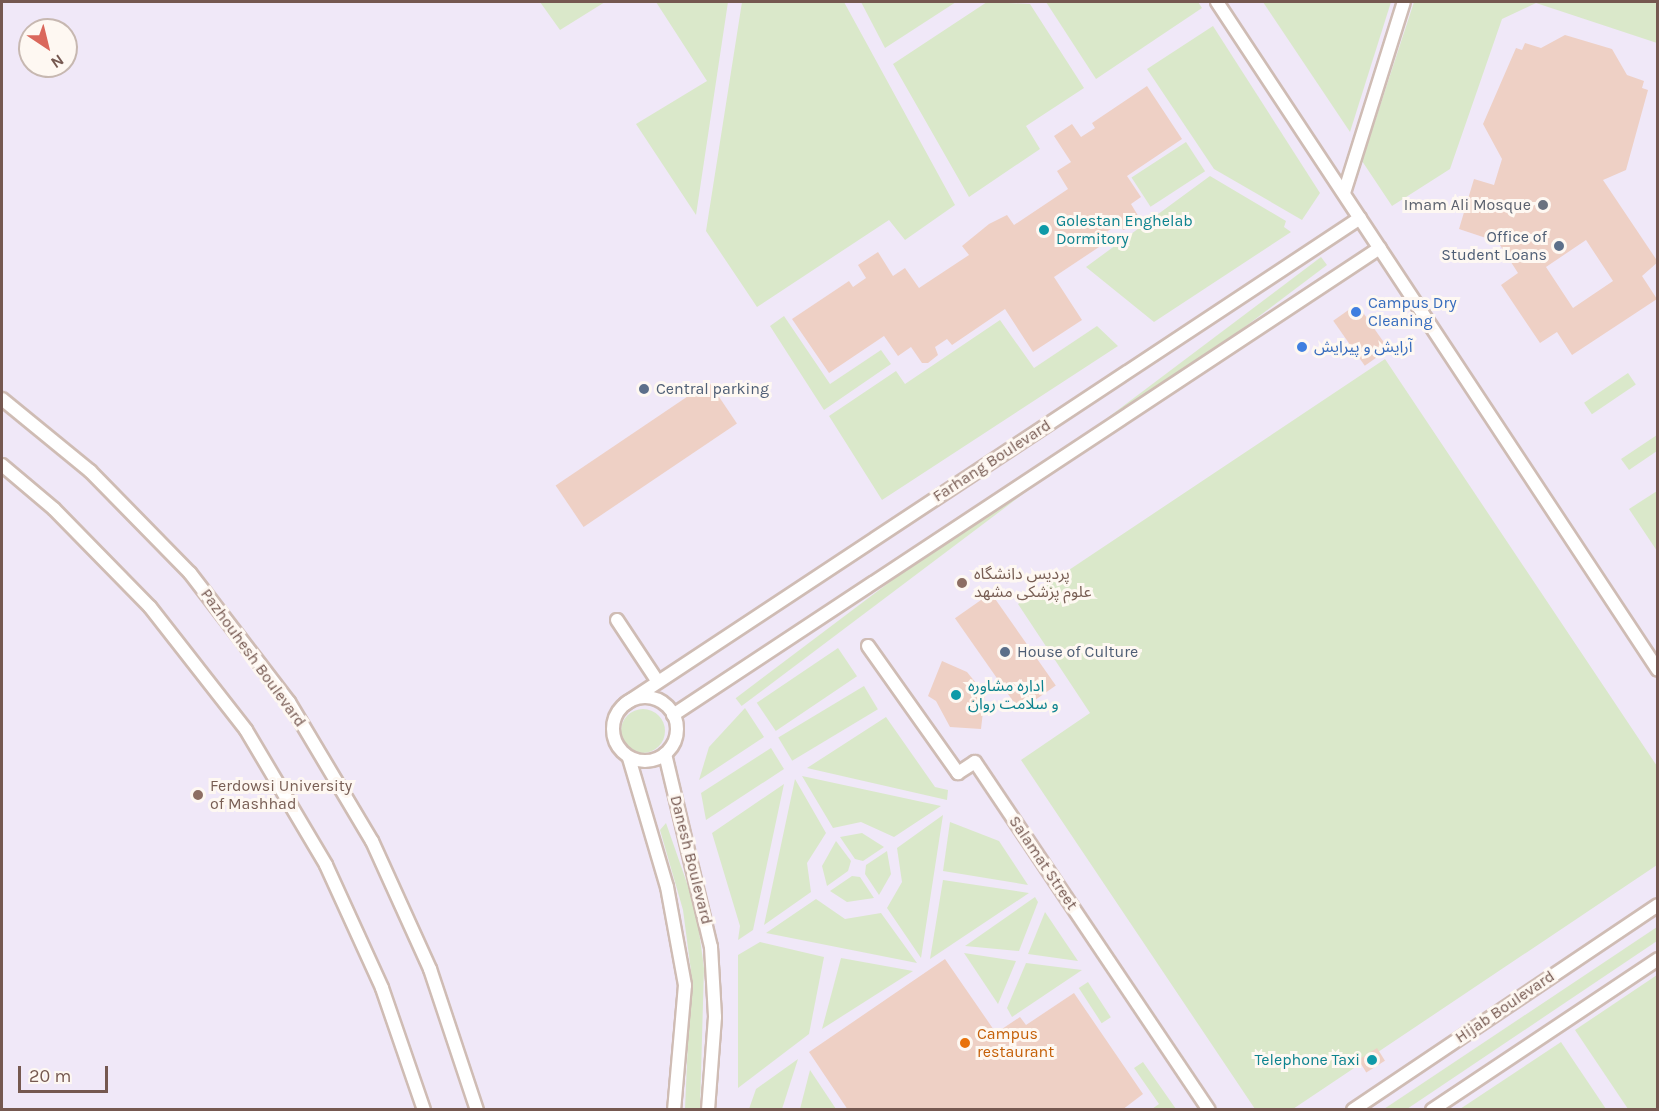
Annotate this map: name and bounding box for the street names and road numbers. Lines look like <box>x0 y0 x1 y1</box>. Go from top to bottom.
street label: Farhang Boulevard <box>929 416 1055 506</box>
street label: Pazhouhesh Boulevard <box>196 585 310 731</box>
street label: Danesh Boulevard <box>666 793 716 927</box>
street label: Salamat Street <box>1004 812 1082 914</box>
street label: Hijab Boulevard <box>1452 967 1558 1047</box>

